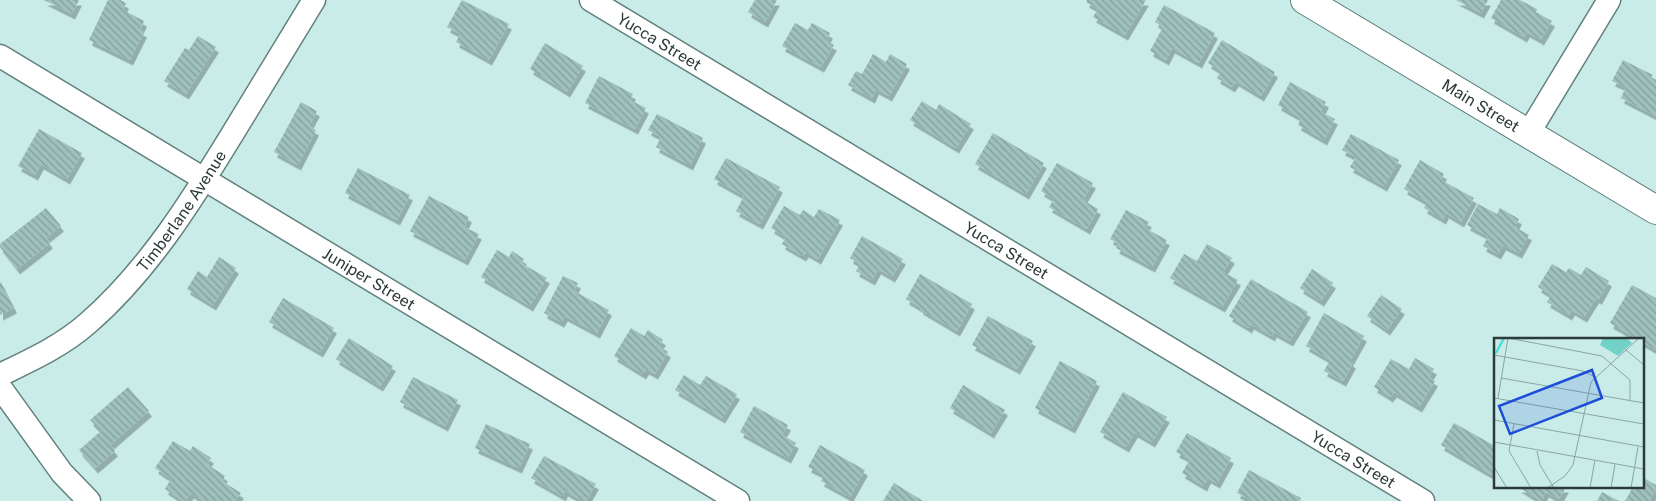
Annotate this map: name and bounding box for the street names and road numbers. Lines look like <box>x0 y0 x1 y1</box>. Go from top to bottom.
street label: Yucca Street <box>614 9 705 74</box>
street label: Main Street <box>1438 75 1523 136</box>
street label: Timberlane Avenue <box>133 147 230 276</box>
street label: Yucca Street <box>961 218 1052 283</box>
street label: Juniper Street <box>319 244 418 314</box>
street label: Yucca Street <box>1308 427 1399 492</box>

